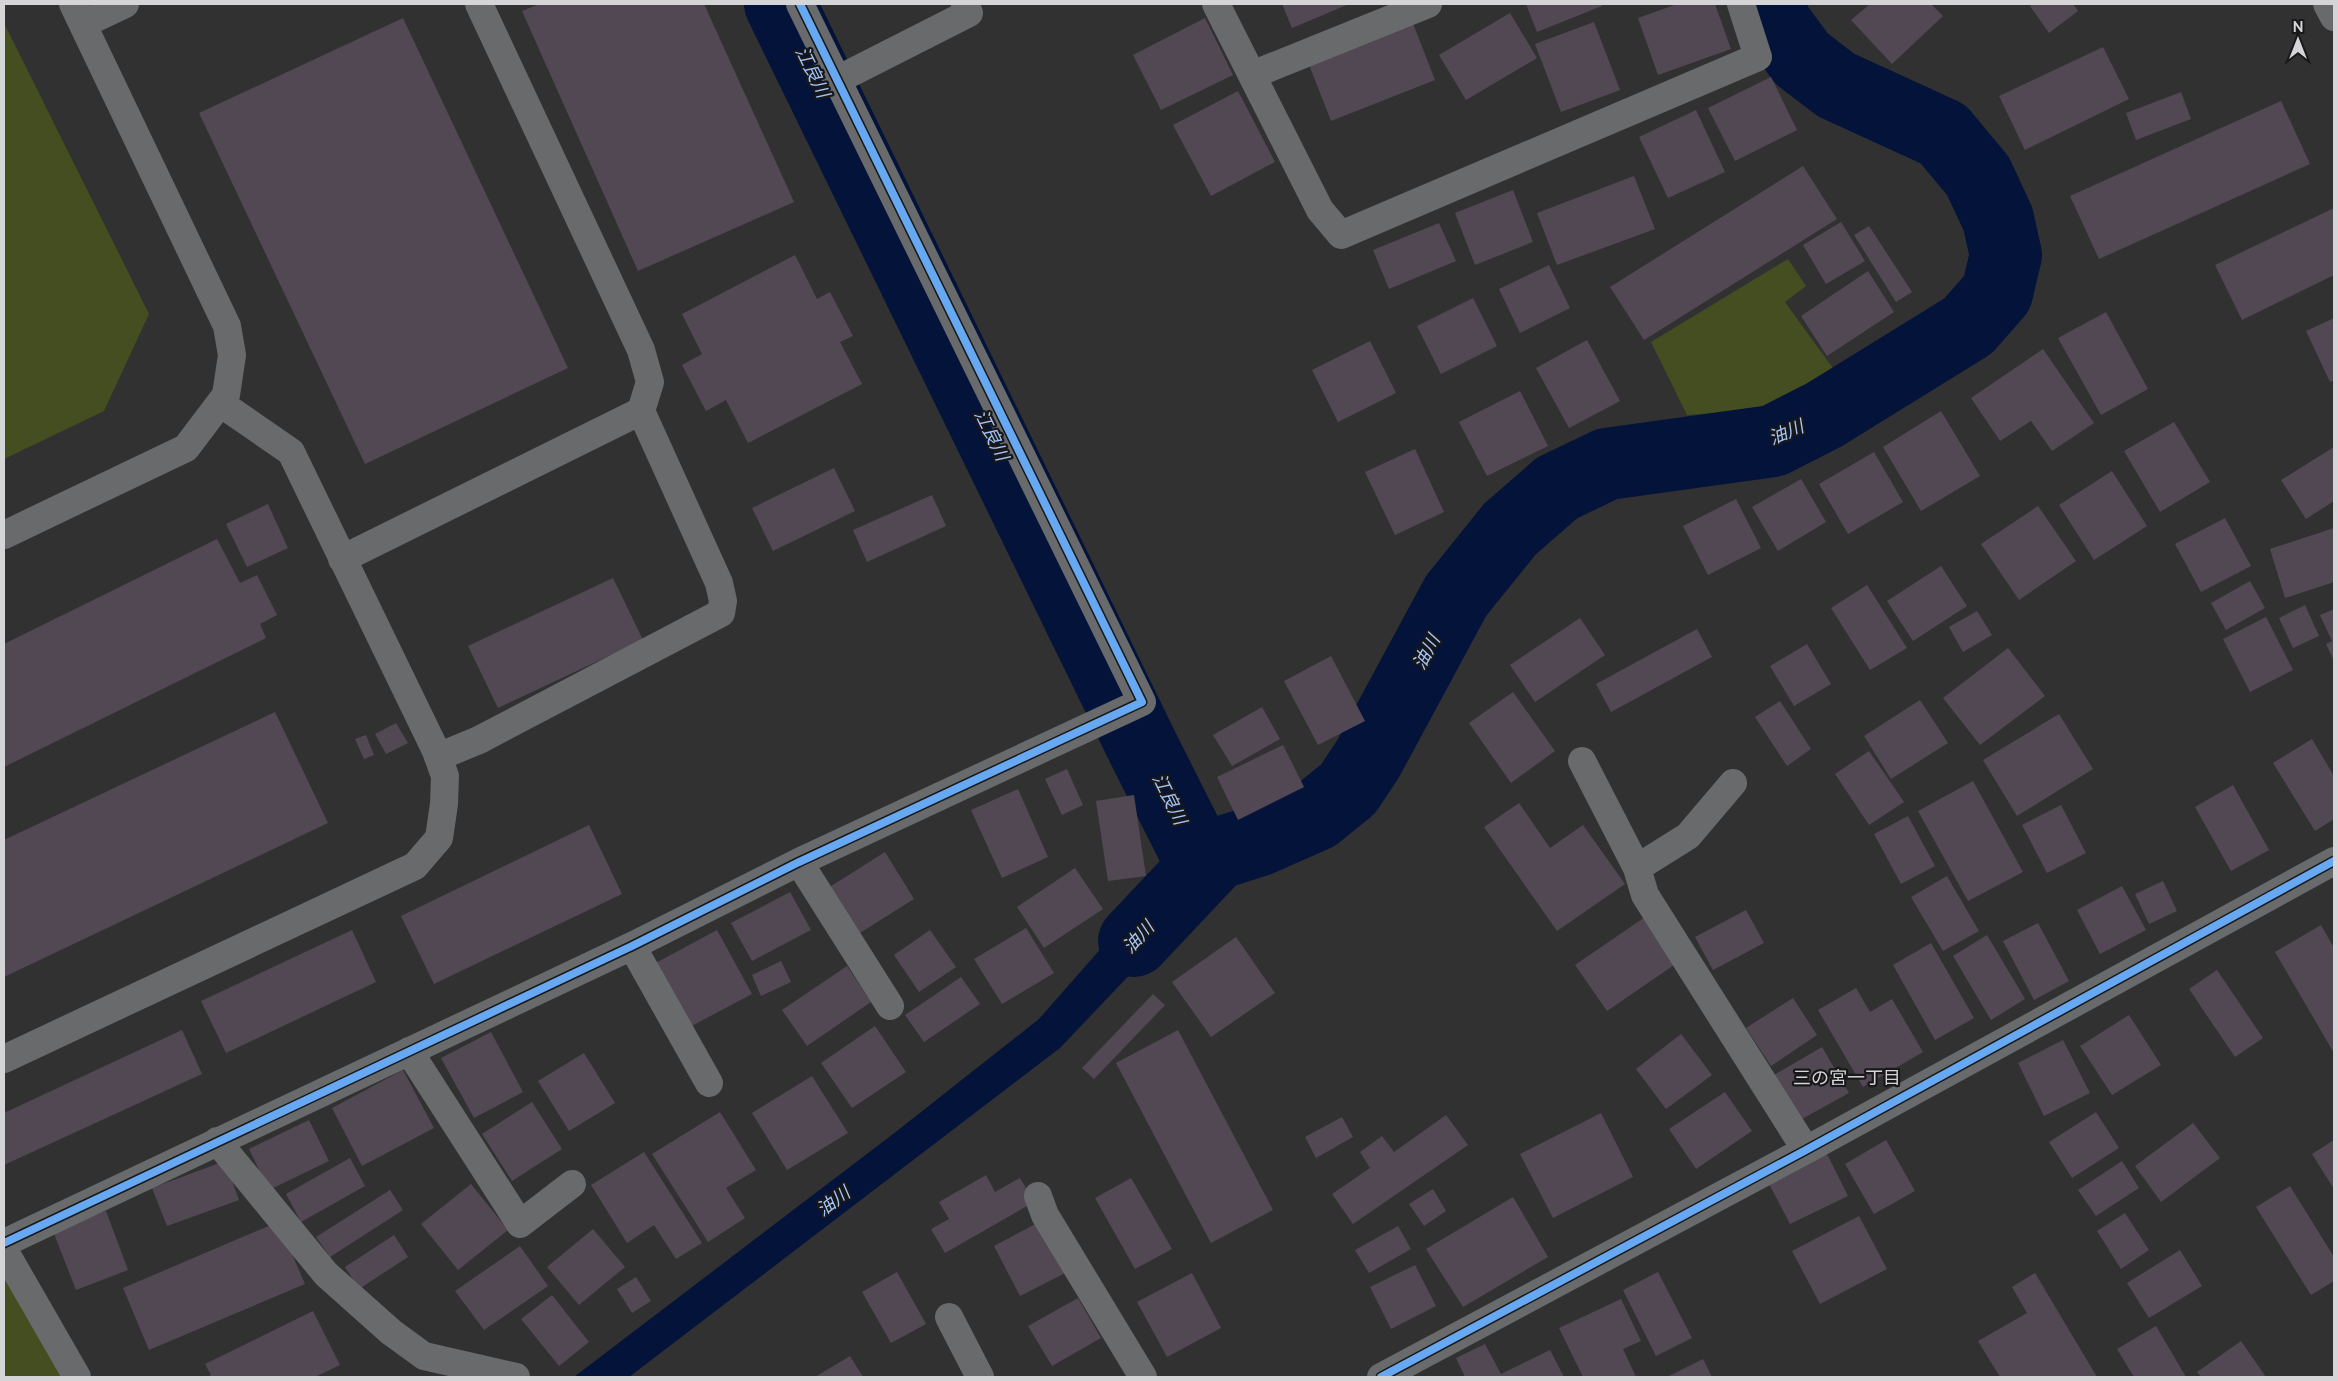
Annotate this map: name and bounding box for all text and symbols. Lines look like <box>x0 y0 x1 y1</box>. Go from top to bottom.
north arrow <box>2273 15 2323 65</box>
text: N <box>2293 19 2303 35</box>
water label: 江良川 <box>792 43 835 103</box>
water label: 江良川 <box>971 406 1014 466</box>
water label: 油川 <box>1765 415 1809 449</box>
water label: 油川 <box>1408 629 1445 673</box>
water label: 江良川 <box>1149 770 1192 830</box>
water label: 油川 <box>1118 915 1159 957</box>
district label: 三の宮一丁目 <box>1793 1067 1901 1088</box>
water label: 油川 <box>812 1181 855 1220</box>

